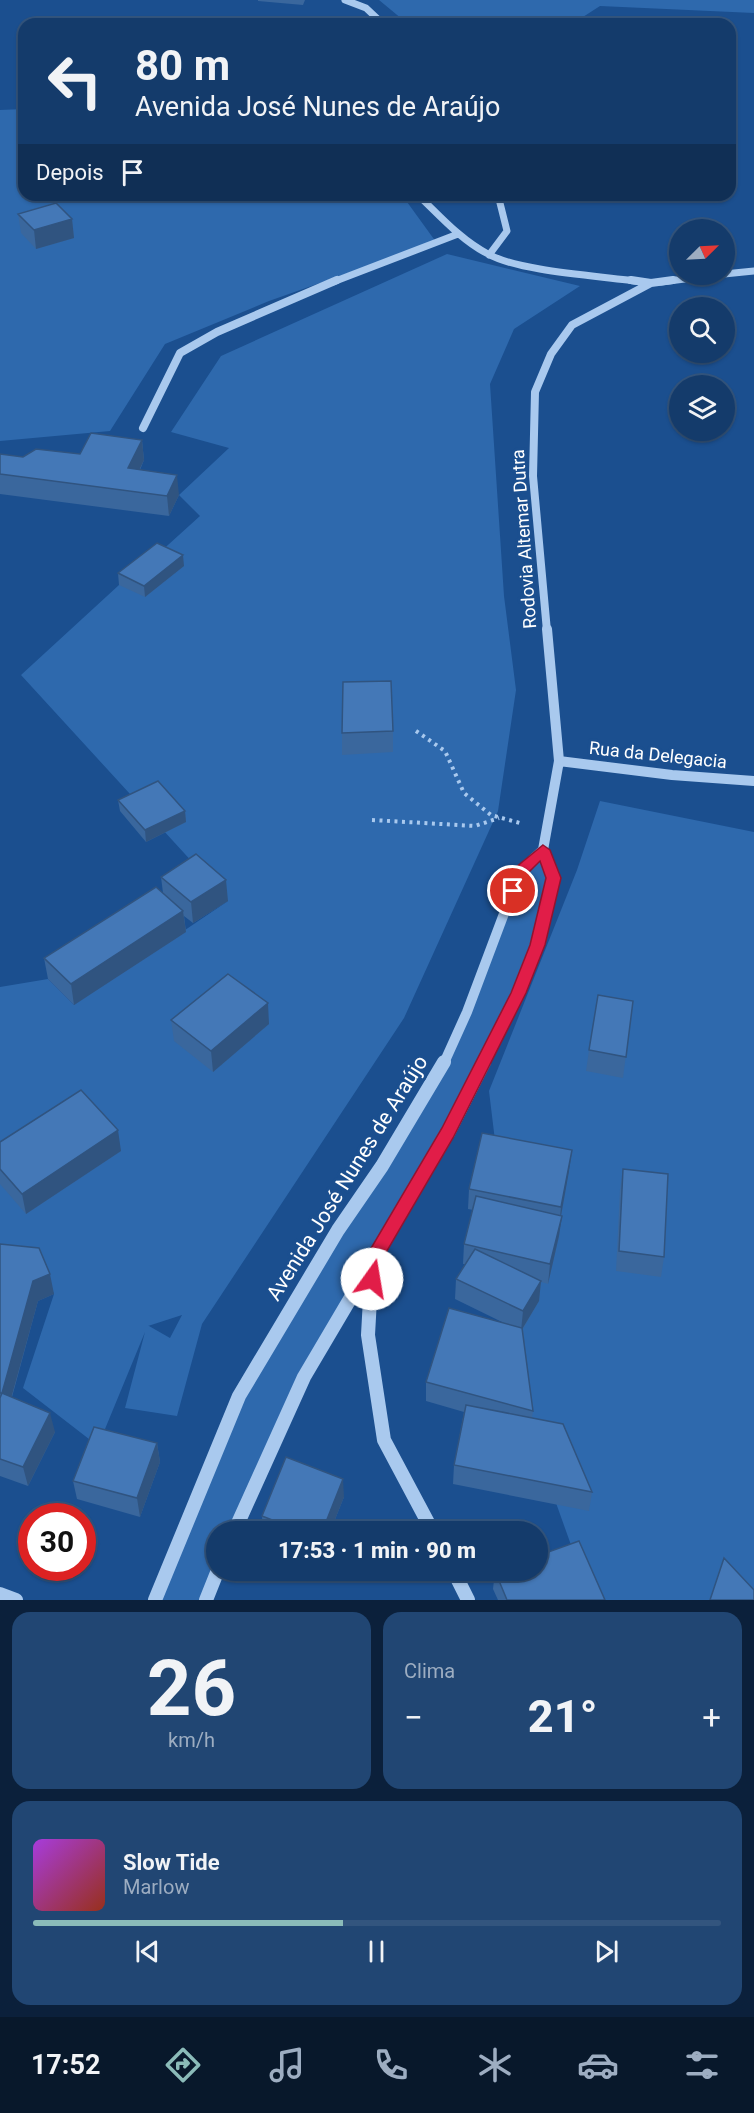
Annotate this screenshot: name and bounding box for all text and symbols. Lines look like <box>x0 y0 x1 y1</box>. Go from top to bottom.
text: 80 m <box>135 41 230 90</box>
icon: left <box>36 42 114 120</box>
text: Avenida José Nunes de Araújo <box>135 91 500 123</box>
icon: arrive <box>116 156 149 189</box>
text: Depois <box>36 160 104 185</box>
north arrow <box>669 219 735 285</box>
map controls <box>669 219 735 441</box>
button: search <box>669 297 735 363</box>
button: layers <box>669 375 735 441</box>
street label: Rodovia Altemar Dutra <box>507 449 540 629</box>
street label: Rua da Delegacia <box>588 737 728 772</box>
pin <box>487 865 538 916</box>
icon: arrive <box>496 874 529 907</box>
street label: Avenida José Nunes de Araújo <box>262 1051 432 1305</box>
position arrow <box>340 1247 404 1311</box>
speed limit sign: 30 <box>18 1503 96 1581</box>
text: 17:53 · 1 min · 90 m <box>278 1538 476 1563</box>
text: 26 <box>147 1643 236 1734</box>
text: Clima <box>404 1659 455 1683</box>
text: 21° <box>528 1690 597 1743</box>
text: − <box>404 1698 423 1737</box>
text: + <box>702 1698 721 1737</box>
text: km/h <box>168 1728 215 1752</box>
text: Slow Tide <box>123 1850 220 1875</box>
text: Marlow <box>123 1875 189 1899</box>
icon: previous <box>131 1935 164 1968</box>
icon: pause <box>360 1935 393 1968</box>
icon: next <box>590 1935 623 1968</box>
icon: directions <box>162 2044 204 2086</box>
icon: music <box>266 2044 308 2086</box>
icon: phone <box>370 2044 412 2086</box>
icon: climate <box>474 2044 516 2086</box>
icon: car <box>577 2044 619 2086</box>
icon: filters <box>681 2044 723 2086</box>
text: 17:52 <box>31 2049 100 2081</box>

